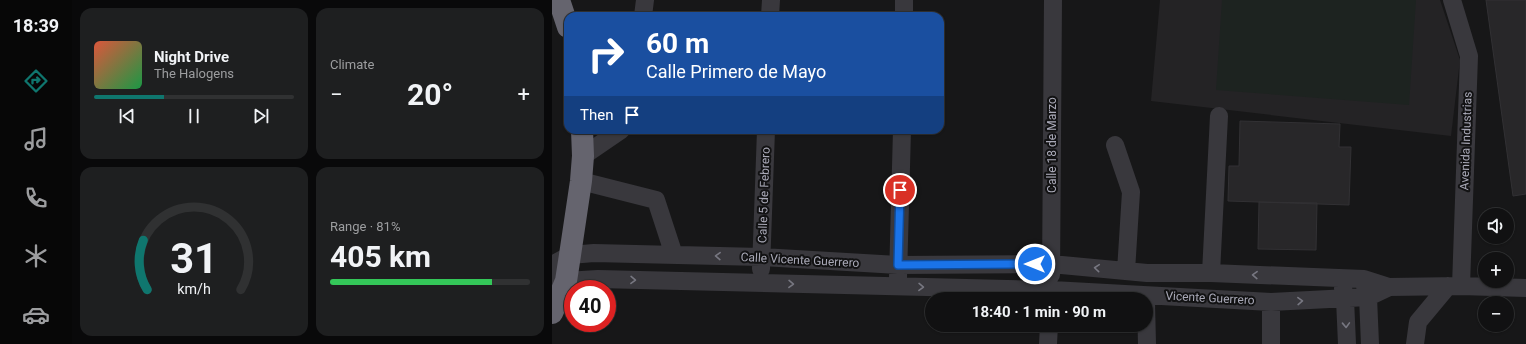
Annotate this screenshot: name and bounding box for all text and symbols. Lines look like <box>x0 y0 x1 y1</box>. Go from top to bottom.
text: 18:39 <box>13 15 59 36</box>
text: 60 m <box>646 27 709 60</box>
icon: right <box>580 28 632 80</box>
text: Night Drive <box>154 48 229 66</box>
text: Climate <box>330 57 374 72</box>
text: Calle Primero de Mayo <box>646 61 826 82</box>
text: The Halogens <box>154 66 234 81</box>
icon: directions <box>22 67 50 95</box>
text: 20° <box>407 77 453 112</box>
text: − <box>330 82 343 107</box>
text: + <box>518 82 530 107</box>
street label: Avenida Industrias <box>1457 92 1475 190</box>
street label: Calle 18 de Marzo <box>1045 97 1059 193</box>
icon: arrive <box>621 104 643 126</box>
icon: previous <box>116 105 138 127</box>
icon: pause <box>183 105 205 127</box>
icon: next <box>250 105 272 127</box>
text: Then <box>580 106 613 124</box>
icon: music <box>22 125 50 153</box>
street label: Calle 5 de Febrero <box>755 147 773 243</box>
pin <box>883 173 917 207</box>
icon: arrive <box>889 179 911 201</box>
icon: phone <box>22 184 50 212</box>
map controls <box>1478 208 1514 332</box>
button: sound <box>1478 208 1514 244</box>
text: Range · 81% <box>330 219 400 234</box>
text: 31 <box>170 233 218 282</box>
text: 405 km <box>330 239 431 274</box>
icon: climate <box>22 242 50 270</box>
position arrow <box>1014 243 1056 285</box>
street label: Calle Vicente Guerrero <box>740 250 860 270</box>
one-way arrow <box>715 252 721 260</box>
button: + <box>1478 252 1514 288</box>
one-way arrow <box>1094 264 1100 273</box>
one-way arrow <box>1252 271 1258 279</box>
one-way arrow <box>630 276 636 284</box>
text: km/h <box>177 280 211 296</box>
speed limit sign: 40 <box>564 280 616 332</box>
one-way arrow <box>788 280 794 288</box>
one-way arrow <box>918 283 924 291</box>
street label: Vicente Guerrero <box>1165 289 1255 307</box>
one-way arrow <box>1297 296 1303 305</box>
button: − <box>1478 296 1514 332</box>
icon: car <box>22 301 50 329</box>
text: 18:40 · 1 min · 90 m <box>972 303 1106 321</box>
one-way arrow <box>1342 322 1350 328</box>

